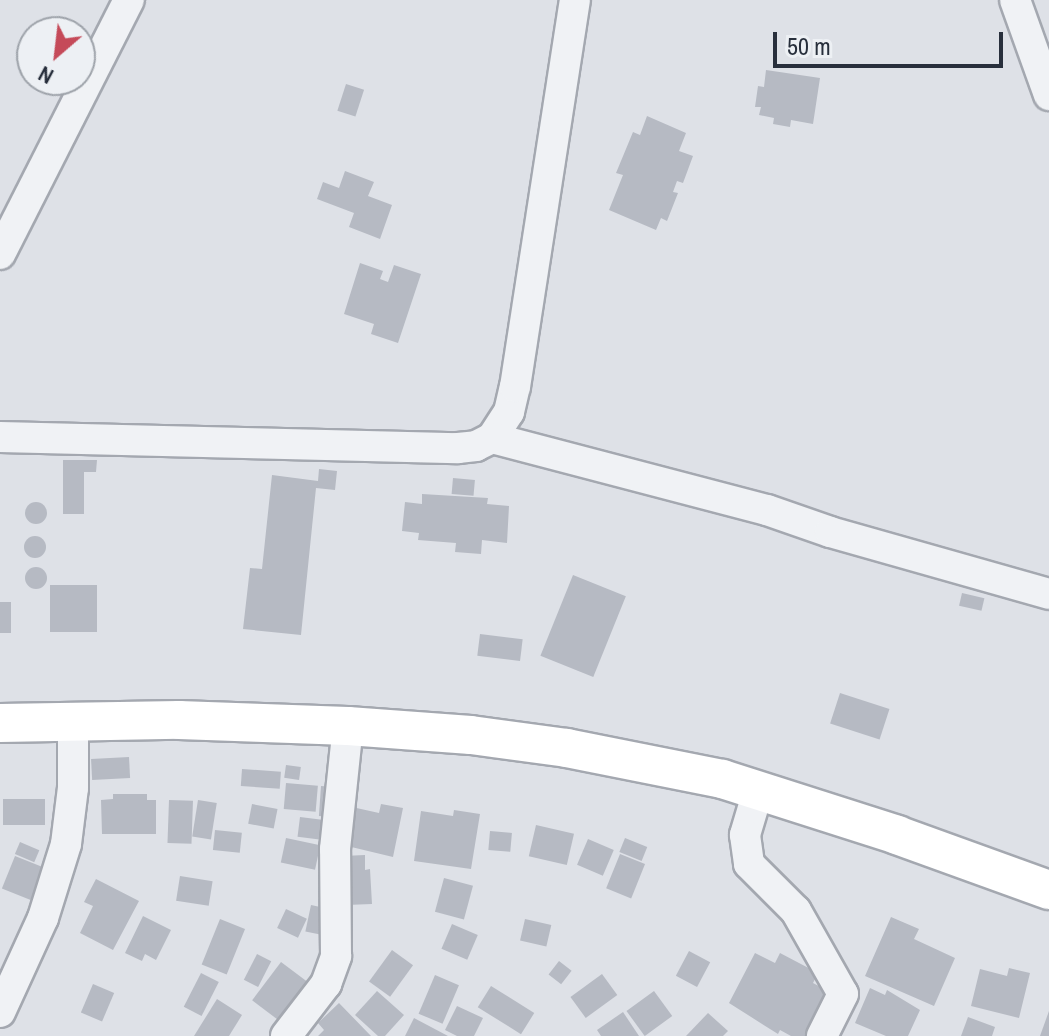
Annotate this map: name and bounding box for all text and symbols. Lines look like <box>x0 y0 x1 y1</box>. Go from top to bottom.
north arrow <box>16 16 96 96</box>
scale bar <box>777 16 1007 66</box>
text: 50 m <box>787 30 831 62</box>
text: N <box>33 59 58 92</box>

